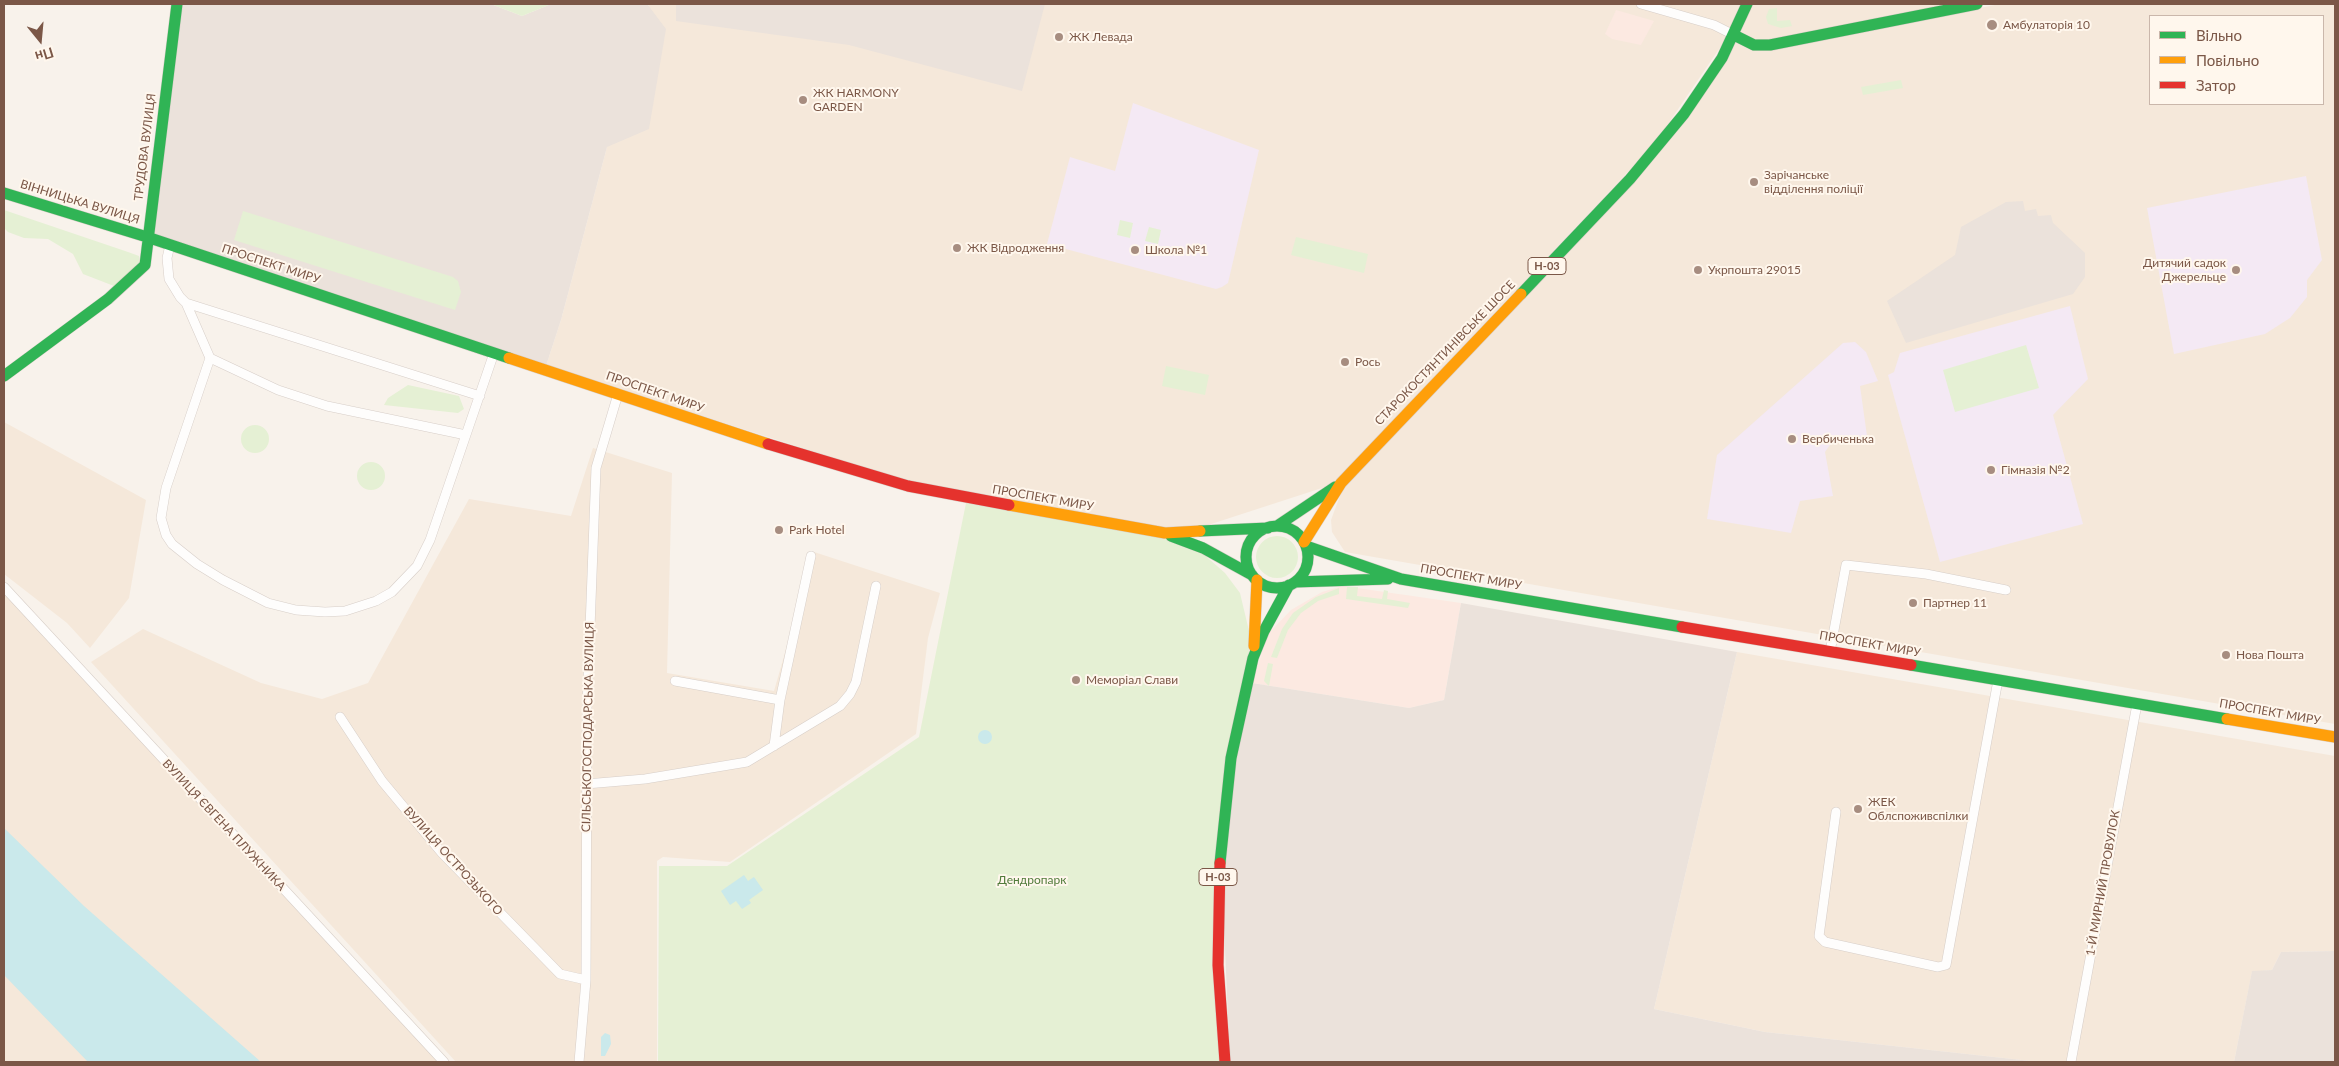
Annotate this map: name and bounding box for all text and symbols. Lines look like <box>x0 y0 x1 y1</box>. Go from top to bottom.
north arrow <box>15 15 65 65</box>
legend <box>2149 15 2324 105</box>
marker: Амбулаторія 10 <box>1985 18 1999 32</box>
place label: Амбулаторія 10 <box>2003 18 2090 32</box>
text: Вільно <box>2196 26 2242 44</box>
place label: ЖК Левада <box>1069 30 1133 44</box>
marker: ЖК Левада <box>1053 31 1065 43</box>
text: Пн <box>33 44 56 66</box>
text: Повільно <box>2196 51 2259 69</box>
text: Затор <box>2196 76 2236 94</box>
place label: ЖК HARMONY GARDEN <box>813 86 899 114</box>
street label: ТРУДОВА ВУЛИЦЯ <box>131 92 159 202</box>
marker: ЖК HARMONY GARDEN <box>797 94 809 106</box>
place label: Зарічанське відділення поліції <box>1764 168 1863 196</box>
marker: Зарічанське відділення поліції <box>1748 176 1760 188</box>
street label: ВІННИЦЬКА ВУЛИЦЯ <box>19 177 141 227</box>
street label: ПРОСПЕКТ МИРУ <box>220 241 322 287</box>
place label: ЖК Відродження <box>967 241 1064 255</box>
marker: ЖК Відродження <box>951 242 963 254</box>
place label: Школа №1 <box>1145 243 1207 257</box>
marker: Школа №1 <box>1129 244 1141 256</box>
place label: Дитячий садок Джерельце <box>2143 256 2226 284</box>
road number: Н-03 <box>1528 258 1566 274</box>
place label: Укрпошта 29015 <box>1708 263 1801 277</box>
marker: Укрпошта 29015 <box>1692 264 1704 276</box>
marker: Дитячий садок Джерельце <box>2230 264 2242 276</box>
street label: СТАРОКОСТЯНТИНІВСЬКЕ ШОСЕ <box>1372 278 1518 428</box>
place label: Рось <box>1355 355 1380 369</box>
marker: Рось <box>1339 356 1351 368</box>
street label: ПРОСПЕКТ МИРУ <box>604 368 706 416</box>
place label: Вербиченька <box>1802 432 1874 446</box>
marker: Вербиченька <box>1786 433 1798 445</box>
place label: Гімназія №2 <box>2001 463 2070 477</box>
marker: Гімназія №2 <box>1985 464 1997 476</box>
street label: ПРОСПЕКТ МИРУ <box>991 482 1095 514</box>
place label: Park Hotel <box>789 523 845 537</box>
marker: Park Hotel <box>773 524 785 536</box>
street label: ПРОСПЕКТ МИРУ <box>1419 561 1523 593</box>
place label: Партнер 11 <box>1923 596 1987 610</box>
marker: Партнер 11 <box>1907 597 1919 609</box>
street label: СІЛЬСЬКОГОСПОДАРСЬКА ВУЛИЦЯ <box>579 622 597 832</box>
street label: ПРОСПЕКТ МИРУ <box>1818 628 1922 660</box>
place label: Нова Пошта <box>2236 648 2304 662</box>
marker: Нова Пошта <box>2220 649 2232 661</box>
place label: Меморіал Слави <box>1086 673 1178 687</box>
marker: Меморіал Слави <box>1070 674 1082 686</box>
street label: ПРОСПЕКТ МИРУ <box>2218 696 2322 728</box>
street label: ВУЛИЦЯ ЄВГЕНА ПЛУЖНИКА <box>159 756 289 894</box>
place label: ЖЕК Облспоживспілки <box>1868 795 1968 823</box>
marker: ЖЕК Облспоживспілки <box>1852 803 1864 815</box>
street label: ВУЛИЦЯ ОСТРОЗЬКОГО <box>400 804 506 918</box>
street label: 1-Й МИРНИЙ ПРОВУЛОК <box>2083 809 2123 957</box>
road number: Н-03 <box>1199 869 1237 886</box>
park label: Дендропарк <box>998 873 1066 887</box>

